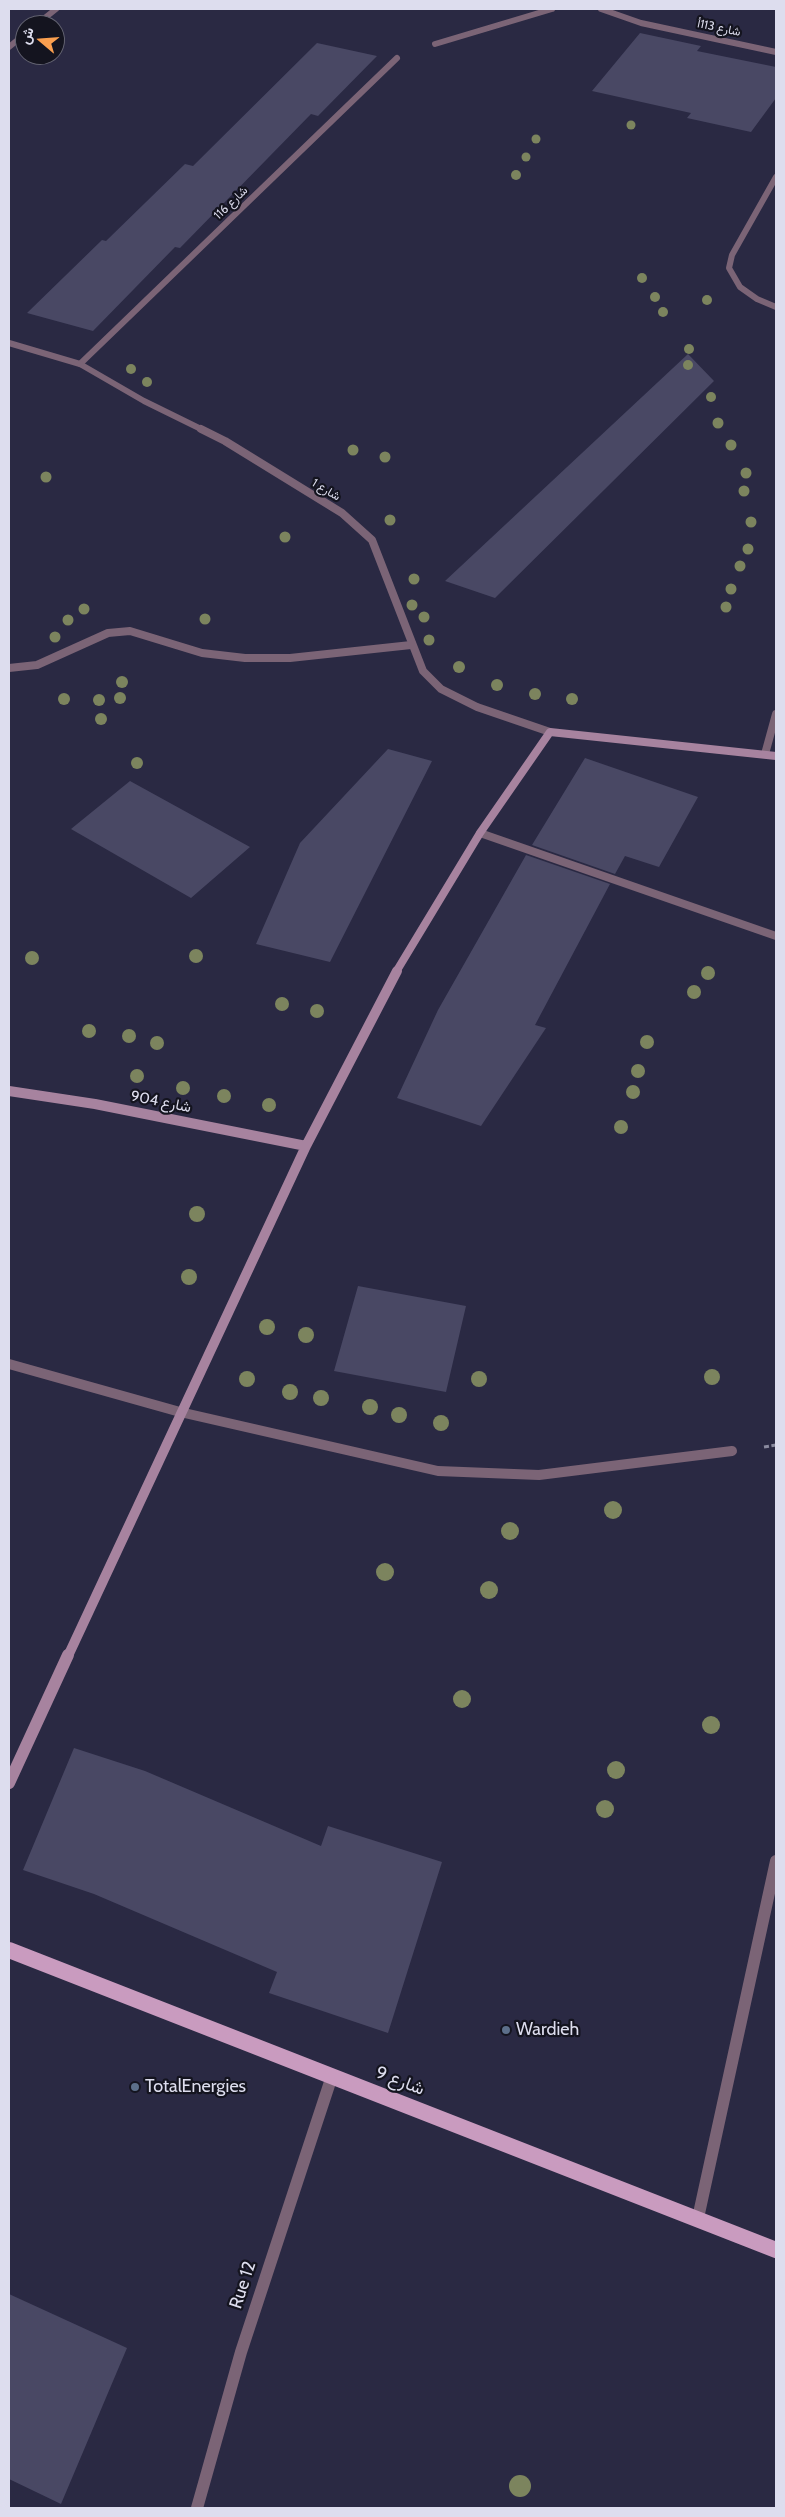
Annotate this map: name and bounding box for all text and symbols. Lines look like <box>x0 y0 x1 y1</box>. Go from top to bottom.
north arrow <box>15 15 65 65</box>
street label: شارع 113أ <box>696 16 742 40</box>
text: ش <box>16 25 38 46</box>
street label: شارع 116 <box>211 183 251 223</box>
street label: شارع 1 <box>309 476 343 504</box>
street label: شارع 904 <box>129 1087 193 1117</box>
place label: Wardieh <box>516 2019 579 2041</box>
marker: Wardieh <box>500 2024 512 2036</box>
street label: شارع 9 <box>373 2062 427 2100</box>
place label: TotalEnergies <box>145 2076 246 2098</box>
marker: TotalEnergies <box>129 2081 141 2093</box>
street label: Rue 12 <box>225 2259 261 2311</box>

